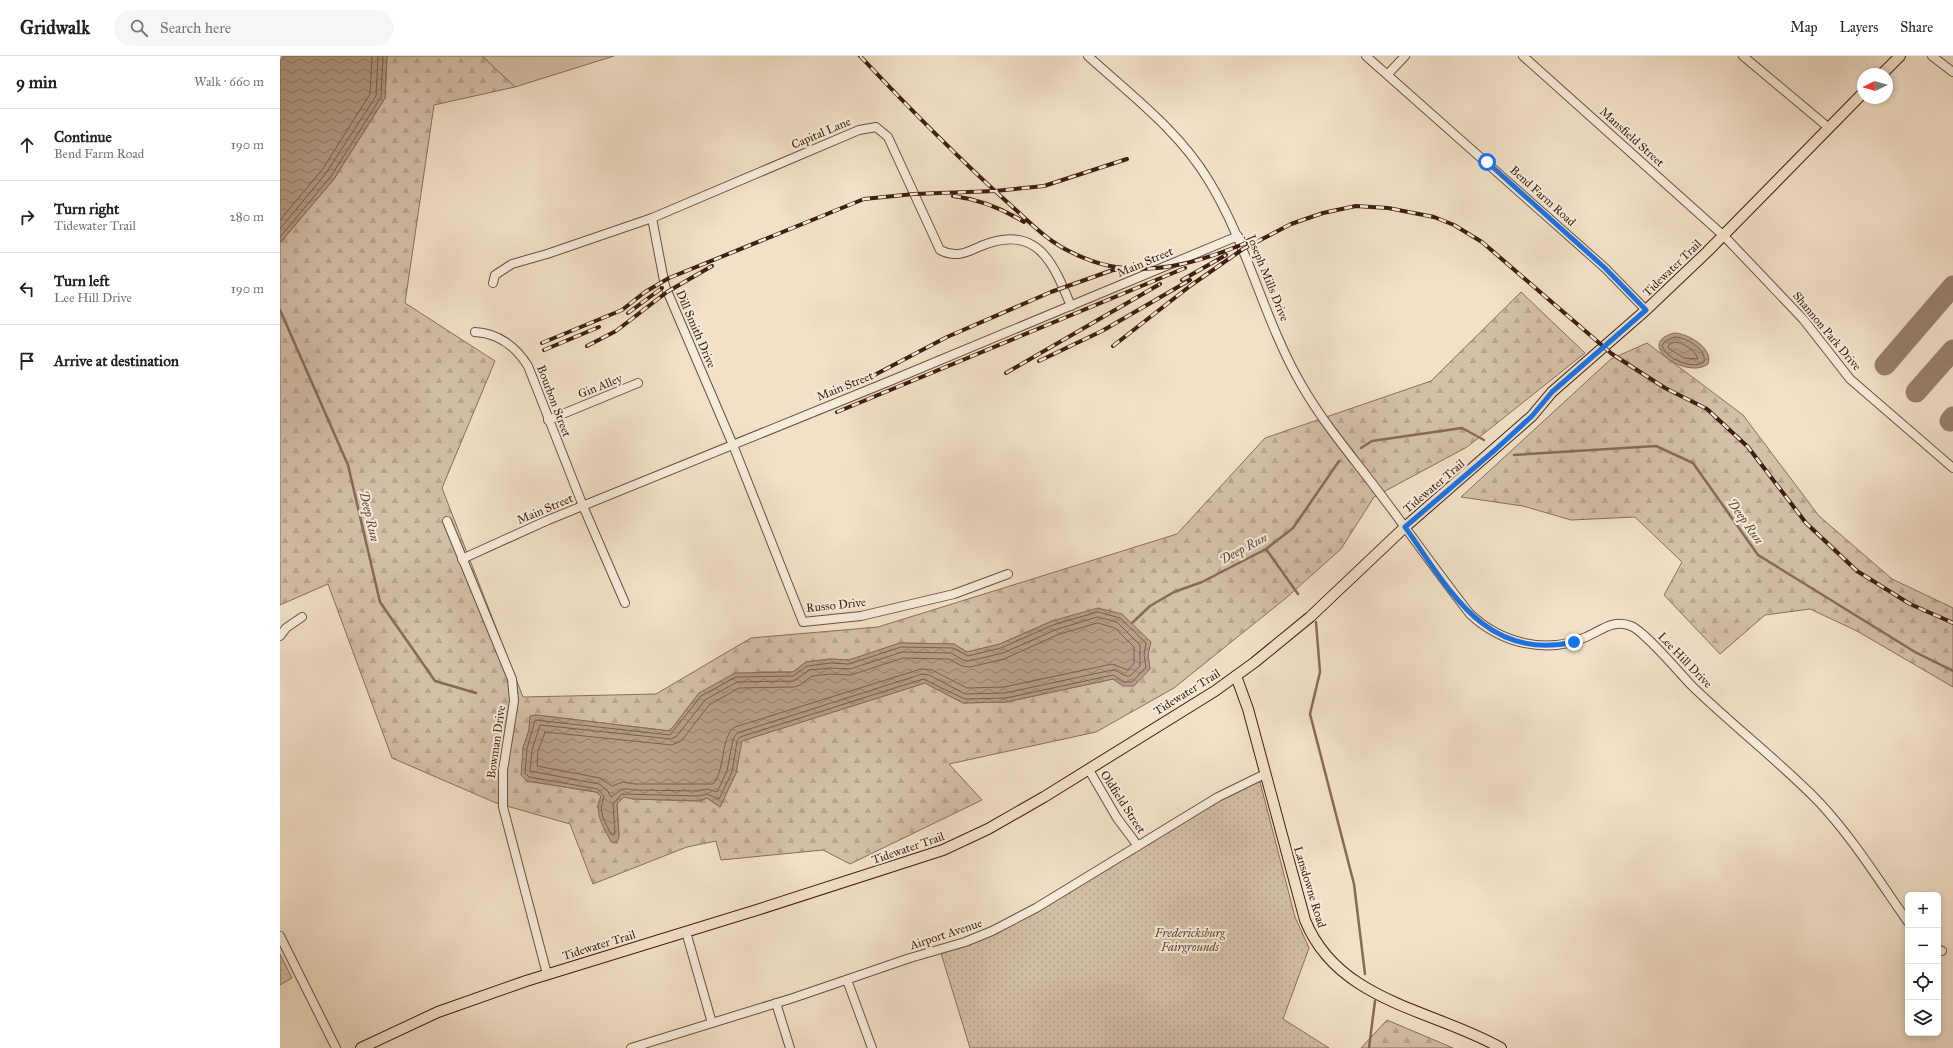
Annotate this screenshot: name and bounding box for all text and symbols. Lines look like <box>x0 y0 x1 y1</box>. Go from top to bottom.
search box <box>114 10 394 46</box>
text: Gridwalk <box>20 16 90 39</box>
icon: search <box>128 17 150 39</box>
text: Search here <box>160 19 231 37</box>
text: Map <box>1790 19 1818 36</box>
text: Layers <box>1840 19 1878 36</box>
text: Share <box>1900 19 1933 36</box>
north arrow <box>1857 68 1893 104</box>
text: 9 min <box>16 72 57 93</box>
text: Walk · 660 m <box>194 74 264 90</box>
street label: Mansfield Street <box>1597 104 1668 170</box>
street label: Capital Lane <box>789 114 853 152</box>
text: Continue <box>54 128 112 146</box>
icon: ahead <box>16 134 38 156</box>
text: 190 m <box>231 137 264 153</box>
text: Bend Farm Road <box>54 146 144 162</box>
route start <box>1478 153 1496 171</box>
street label: Bend Farm Road <box>1507 163 1579 229</box>
text: Turn right <box>54 200 119 218</box>
icon: right <box>16 206 38 228</box>
text: 280 m <box>229 209 264 225</box>
text: Tidewater Trail <box>54 218 136 234</box>
street label: Joseph Mills Drive <box>1243 231 1292 324</box>
street label: Tidewater Trail <box>1640 236 1705 299</box>
street label: Main Street <box>1115 244 1176 280</box>
text: Turn left <box>54 272 110 290</box>
icon: left <box>16 278 38 300</box>
text: 190 m <box>231 281 264 297</box>
street label: Dill Smith Drive <box>673 288 719 370</box>
street label: Shannon Park Drive <box>1790 289 1864 373</box>
text: Lee Hill Drive <box>54 290 132 306</box>
icon: arrive <box>16 350 38 372</box>
text: Arrive at destination <box>54 352 179 370</box>
street label: Bourbon Street <box>534 363 574 440</box>
street label: Main Street <box>815 368 876 404</box>
street label: Gin Alley <box>576 371 624 401</box>
street label: Tidewater Trail <box>1400 456 1468 516</box>
water label: Deep Run <box>355 489 383 544</box>
street label: Main Street <box>515 491 576 527</box>
water label: Deep Run <box>1724 496 1767 548</box>
water label: Deep Run <box>1217 530 1270 568</box>
street label: Russo Drive <box>805 595 867 615</box>
street label: Lee Hill Drive <box>1655 629 1715 691</box>
route end <box>1565 633 1583 651</box>
street label: Tidewater Trail <box>1151 666 1223 718</box>
street label: Bowman Drive <box>484 704 508 780</box>
street label: Oldfield Street <box>1098 768 1149 837</box>
street label: Tidewater Trail <box>870 829 947 867</box>
street label: Lansdowne Road <box>1291 845 1329 929</box>
map controls <box>1905 892 1941 1036</box>
button: + <box>1905 892 1941 928</box>
street label: Airport Avenue <box>907 916 984 953</box>
park label: Fredericksburg Fairgrounds <box>1154 926 1227 954</box>
street label: Tidewater Trail <box>561 927 638 963</box>
button: − <box>1905 928 1941 964</box>
button: locate <box>1905 964 1941 1000</box>
button: layers <box>1905 1000 1941 1036</box>

